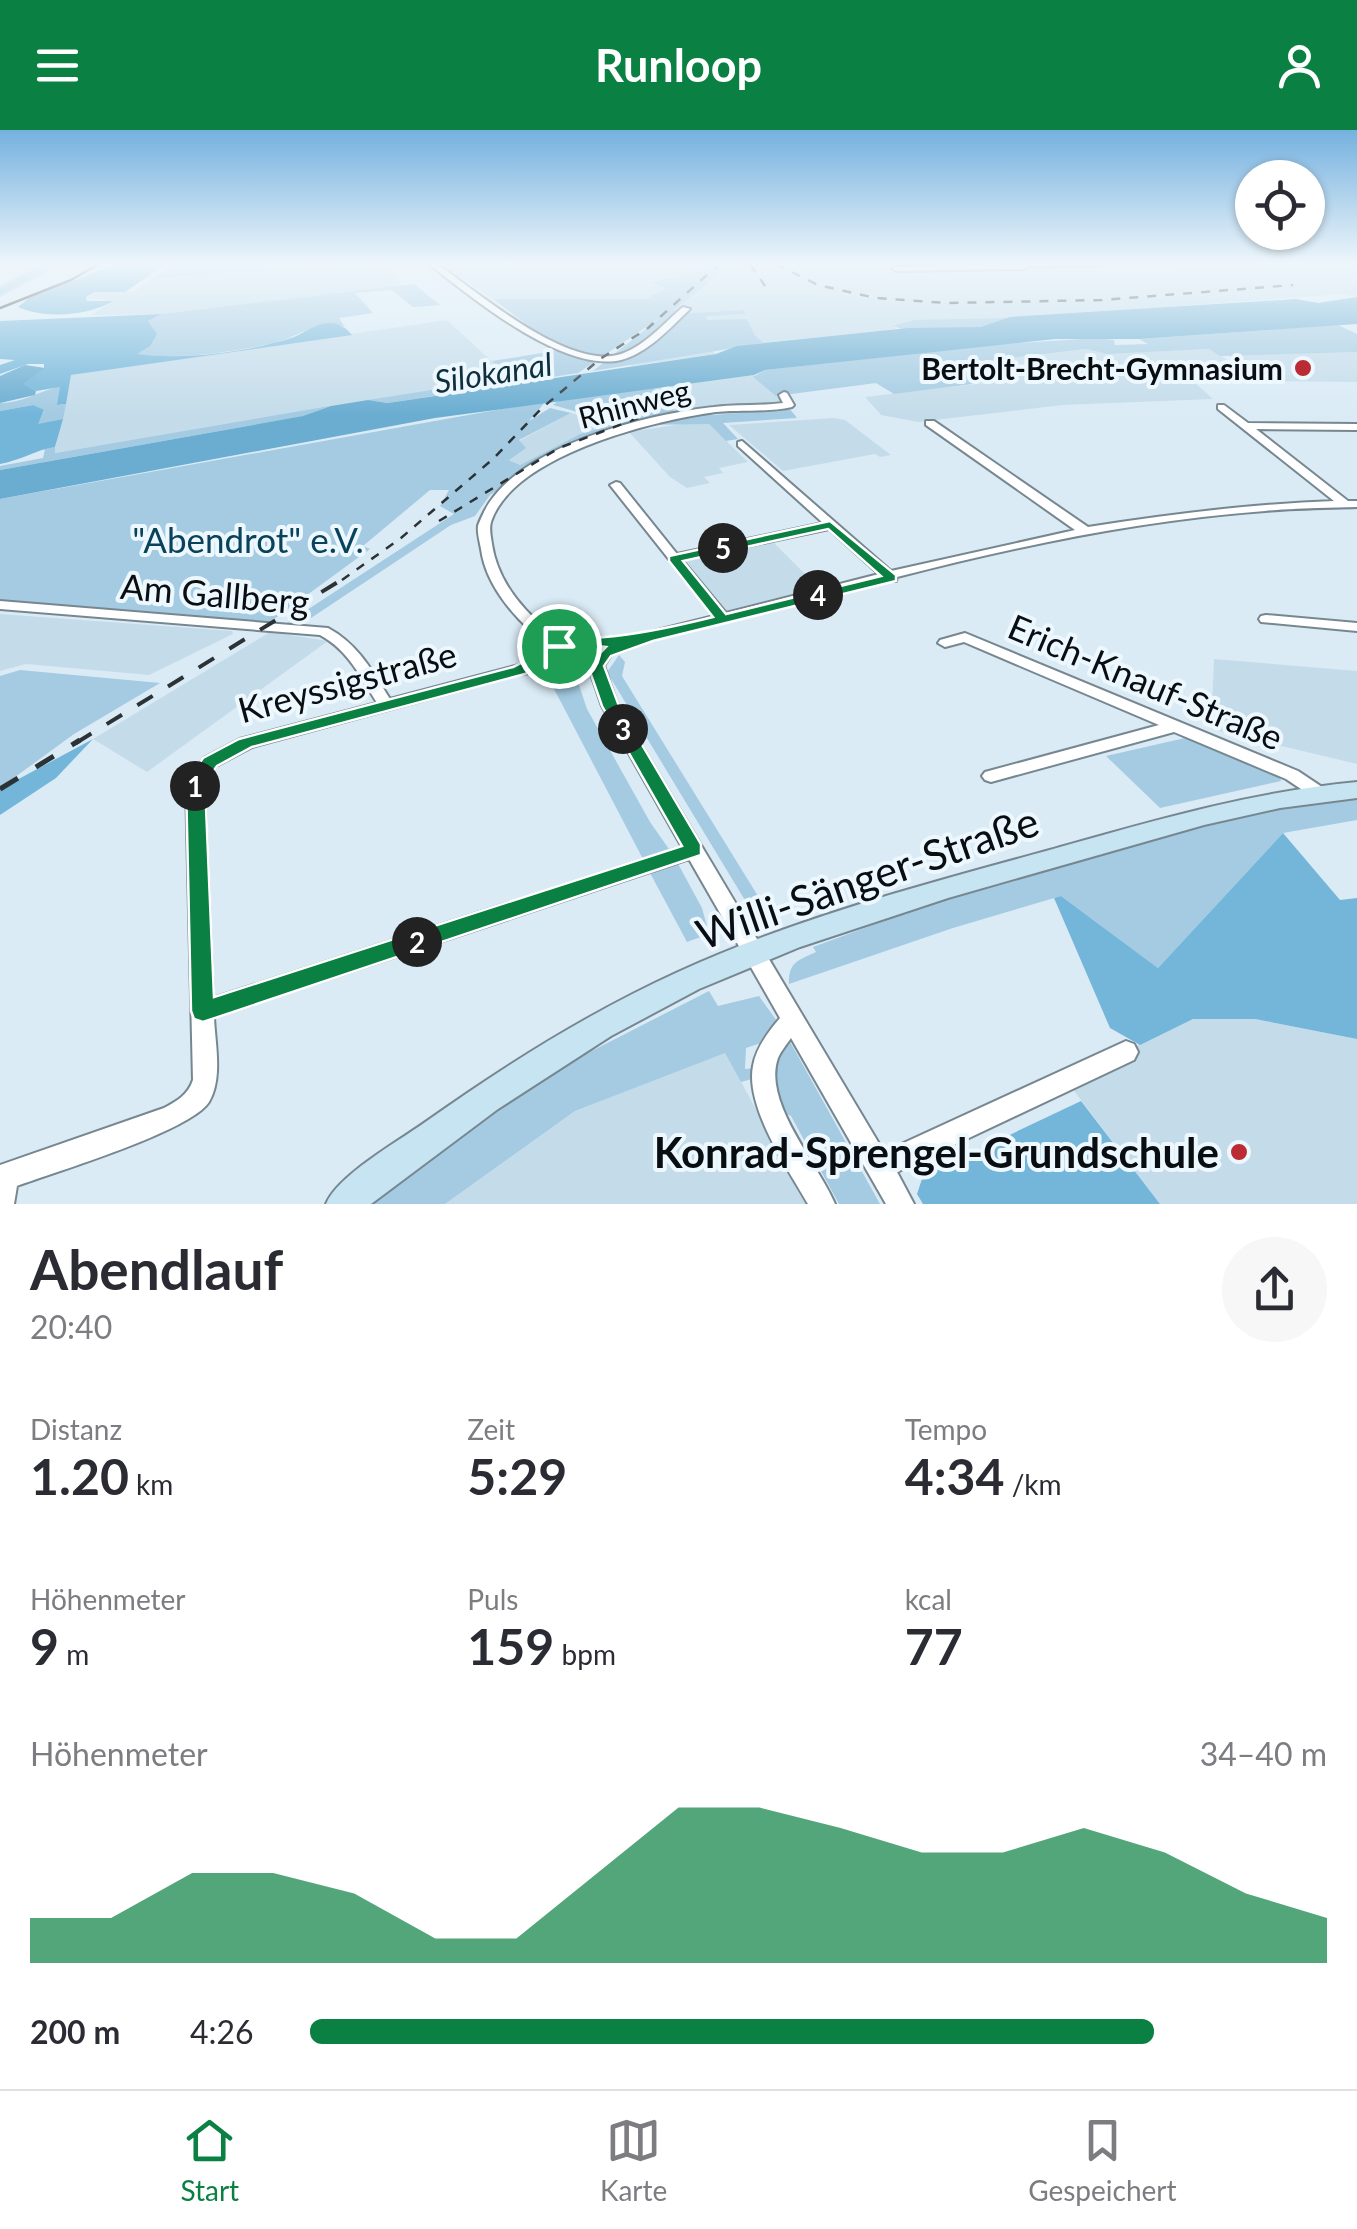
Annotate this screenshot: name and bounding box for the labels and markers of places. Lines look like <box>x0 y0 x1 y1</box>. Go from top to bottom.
place label: Bertolt-Brecht-Gymnasium <box>921 350 1283 386</box>
marker: Bertolt-Brecht-Gymnasium <box>1292 357 1314 379</box>
pin: 5 <box>698 523 748 573</box>
pin: 4 <box>793 570 843 620</box>
pin <box>517 604 602 689</box>
pin: 3 <box>598 704 648 754</box>
pin: 1 <box>170 761 220 811</box>
pin: 2 <box>392 917 442 967</box>
place label: Konrad-Sprengel-Grundschule <box>654 1127 1219 1177</box>
marker: Konrad-Sprengel-Grundschule <box>1228 1141 1250 1163</box>

